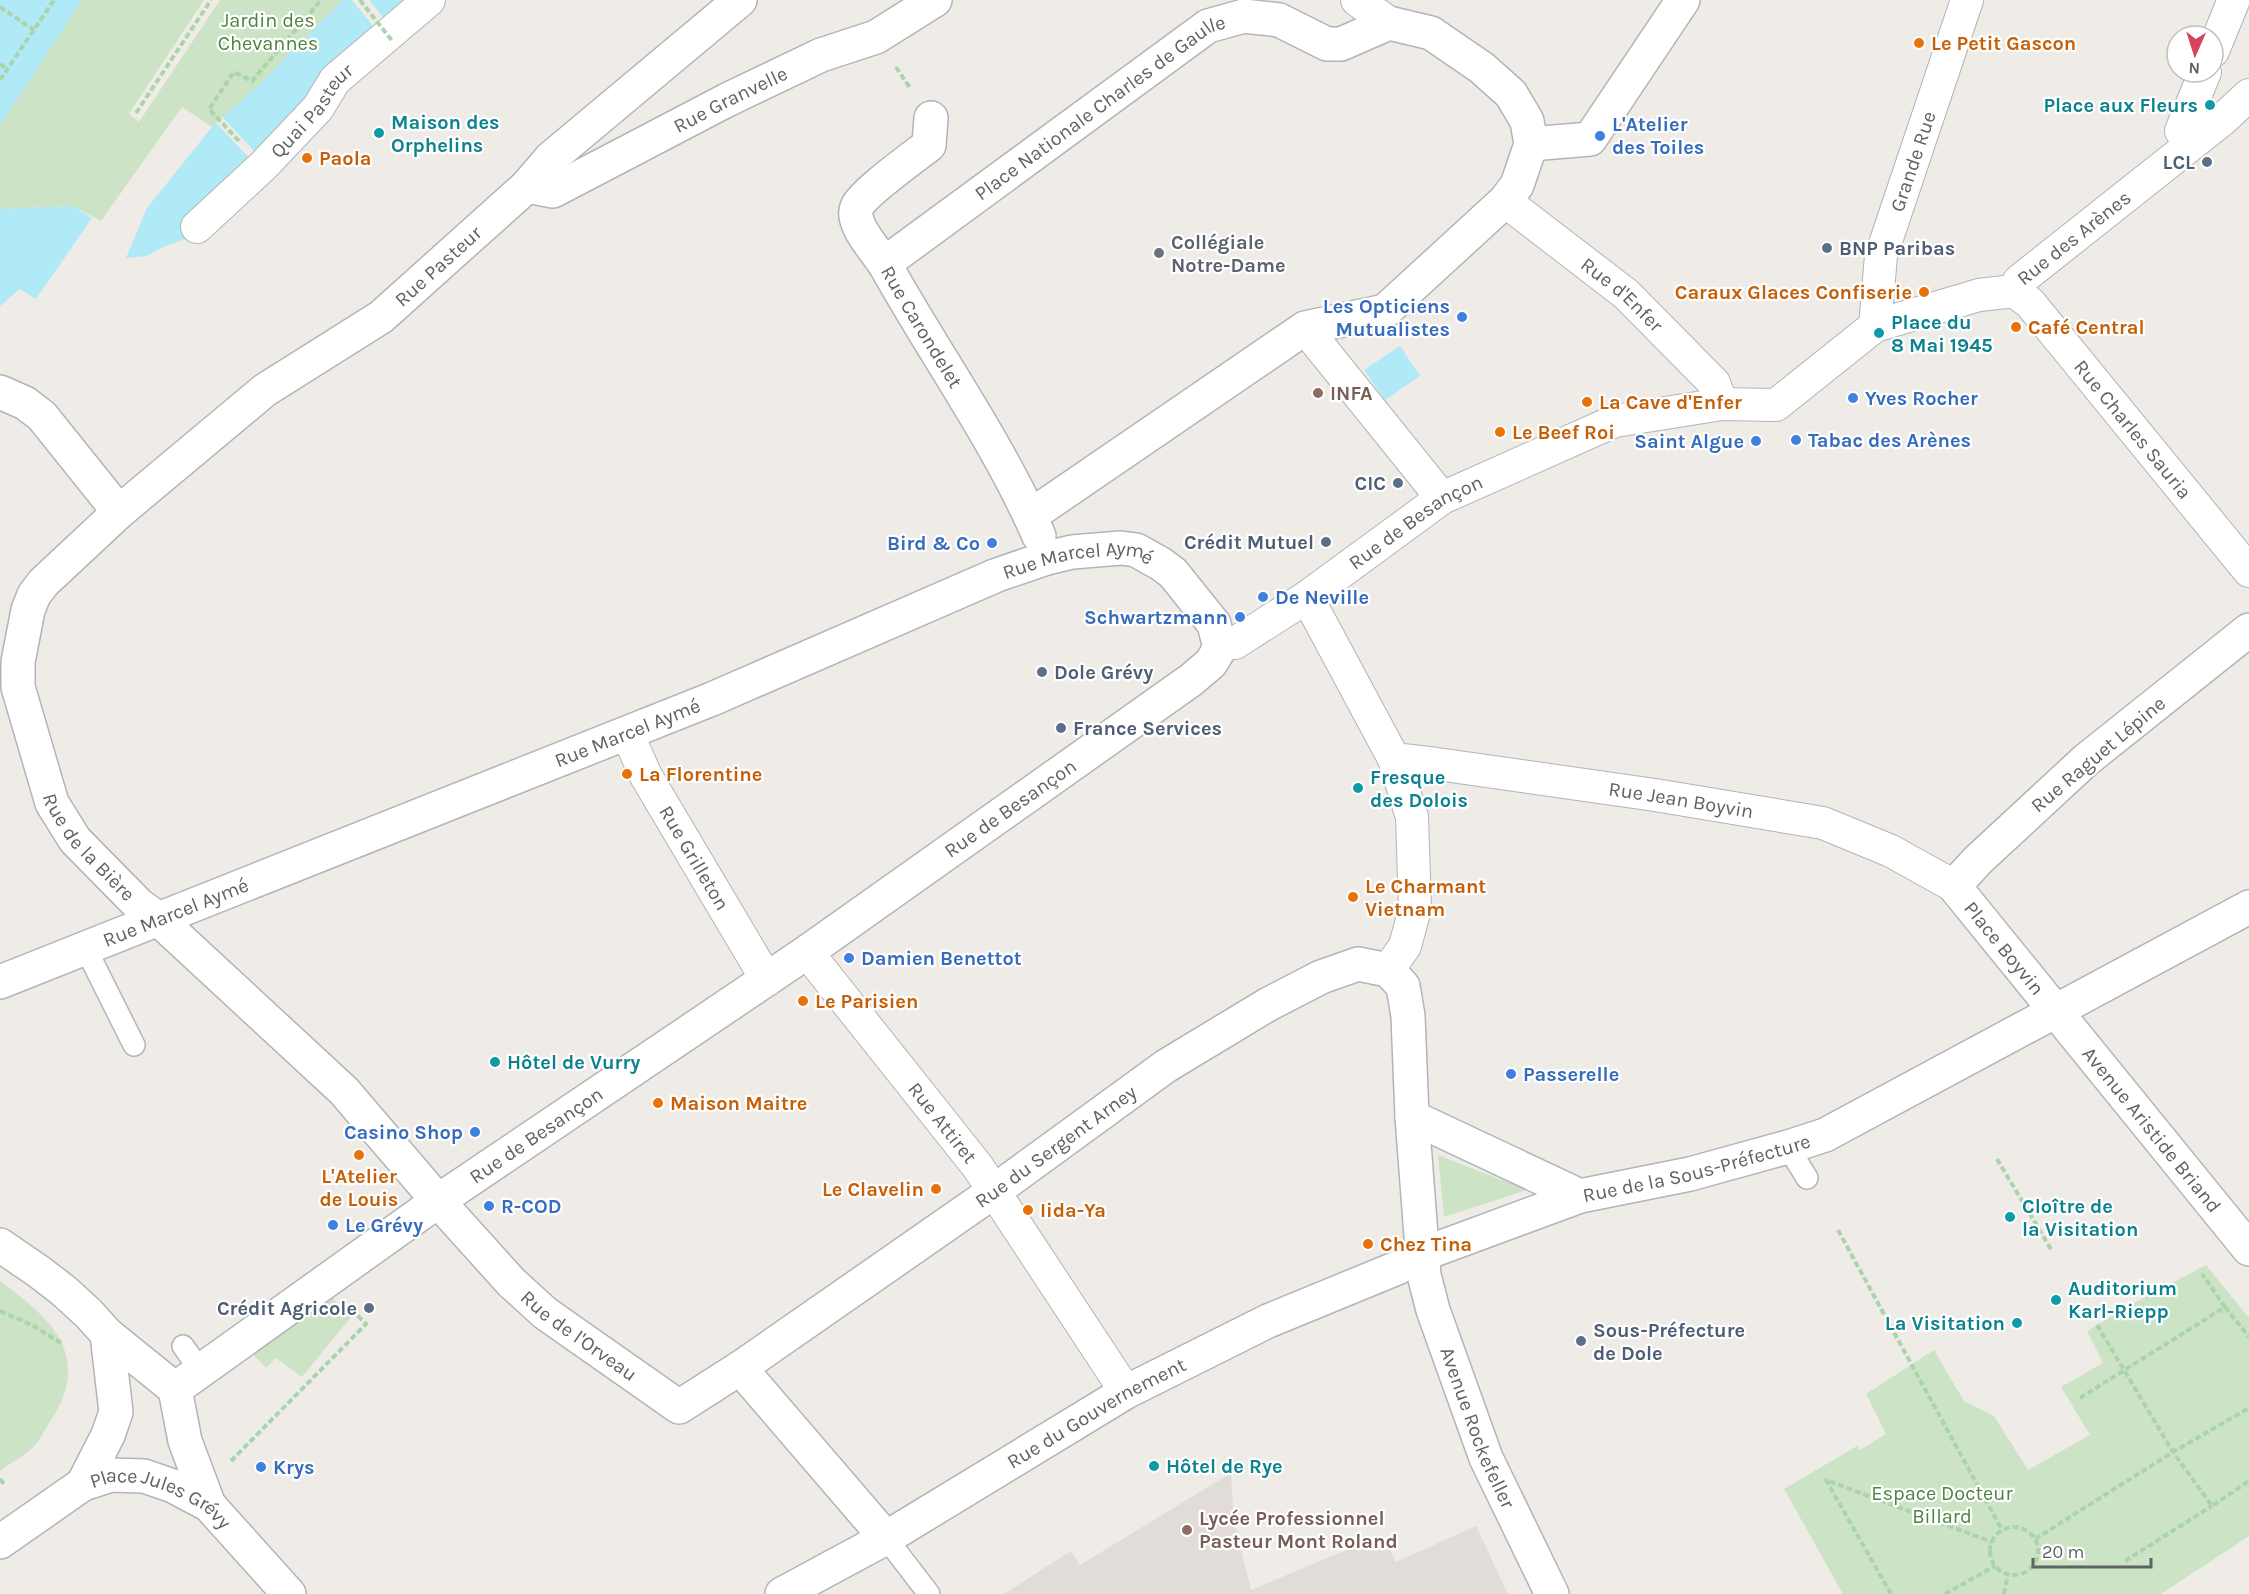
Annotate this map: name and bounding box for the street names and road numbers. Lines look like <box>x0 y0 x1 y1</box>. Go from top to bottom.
street label: Place Nationale Charles de Gaulle <box>970 11 1228 205</box>
street label: Quai Pasteur <box>266 58 358 163</box>
street label: Rue Granvelle <box>670 62 791 138</box>
street label: Grande Rue <box>1886 108 1941 215</box>
street label: Rue des Arènes <box>2013 186 2135 290</box>
street label: Rue Pasteur <box>390 221 487 311</box>
street label: Rue d'Enfer <box>1576 253 1668 337</box>
street label: Rue Carondelet <box>876 262 967 393</box>
street label: Rue Charles Sauria <box>2069 355 2196 504</box>
street label: Rue de Besançon <box>1344 470 1486 574</box>
street label: Rue Marcel Aymé <box>1000 536 1158 584</box>
street label: Rue Raguet Lépine <box>2027 692 2170 817</box>
street label: Rue Marcel Aymé <box>551 694 704 772</box>
street label: Rue de Besançon <box>940 754 1081 863</box>
street label: Rue Jean Boyvin <box>1607 778 1755 823</box>
street label: Rue de la Bière <box>38 791 139 906</box>
street label: Rue Grilleton <box>654 802 734 914</box>
street label: Rue Marcel Aymé <box>100 873 252 952</box>
street label: Place Boyvin <box>1959 897 2049 1000</box>
street label: Avenue Aristide Briand <box>2077 1042 2226 1217</box>
street label: Rue Attiret <box>903 1078 982 1168</box>
street label: Rue du Sergent Arney <box>971 1080 1141 1213</box>
street label: Rue de Besançon <box>465 1082 607 1189</box>
street label: Rue de la Sous-Préfecture <box>1581 1130 1813 1207</box>
street label: Rue de l'Orveau <box>516 1286 641 1386</box>
street label: Avenue Rockefeller <box>1435 1344 1520 1513</box>
street label: Rue du Gouvernement <box>1003 1353 1190 1474</box>
street label: Place Jules Grévy <box>87 1464 236 1534</box>

